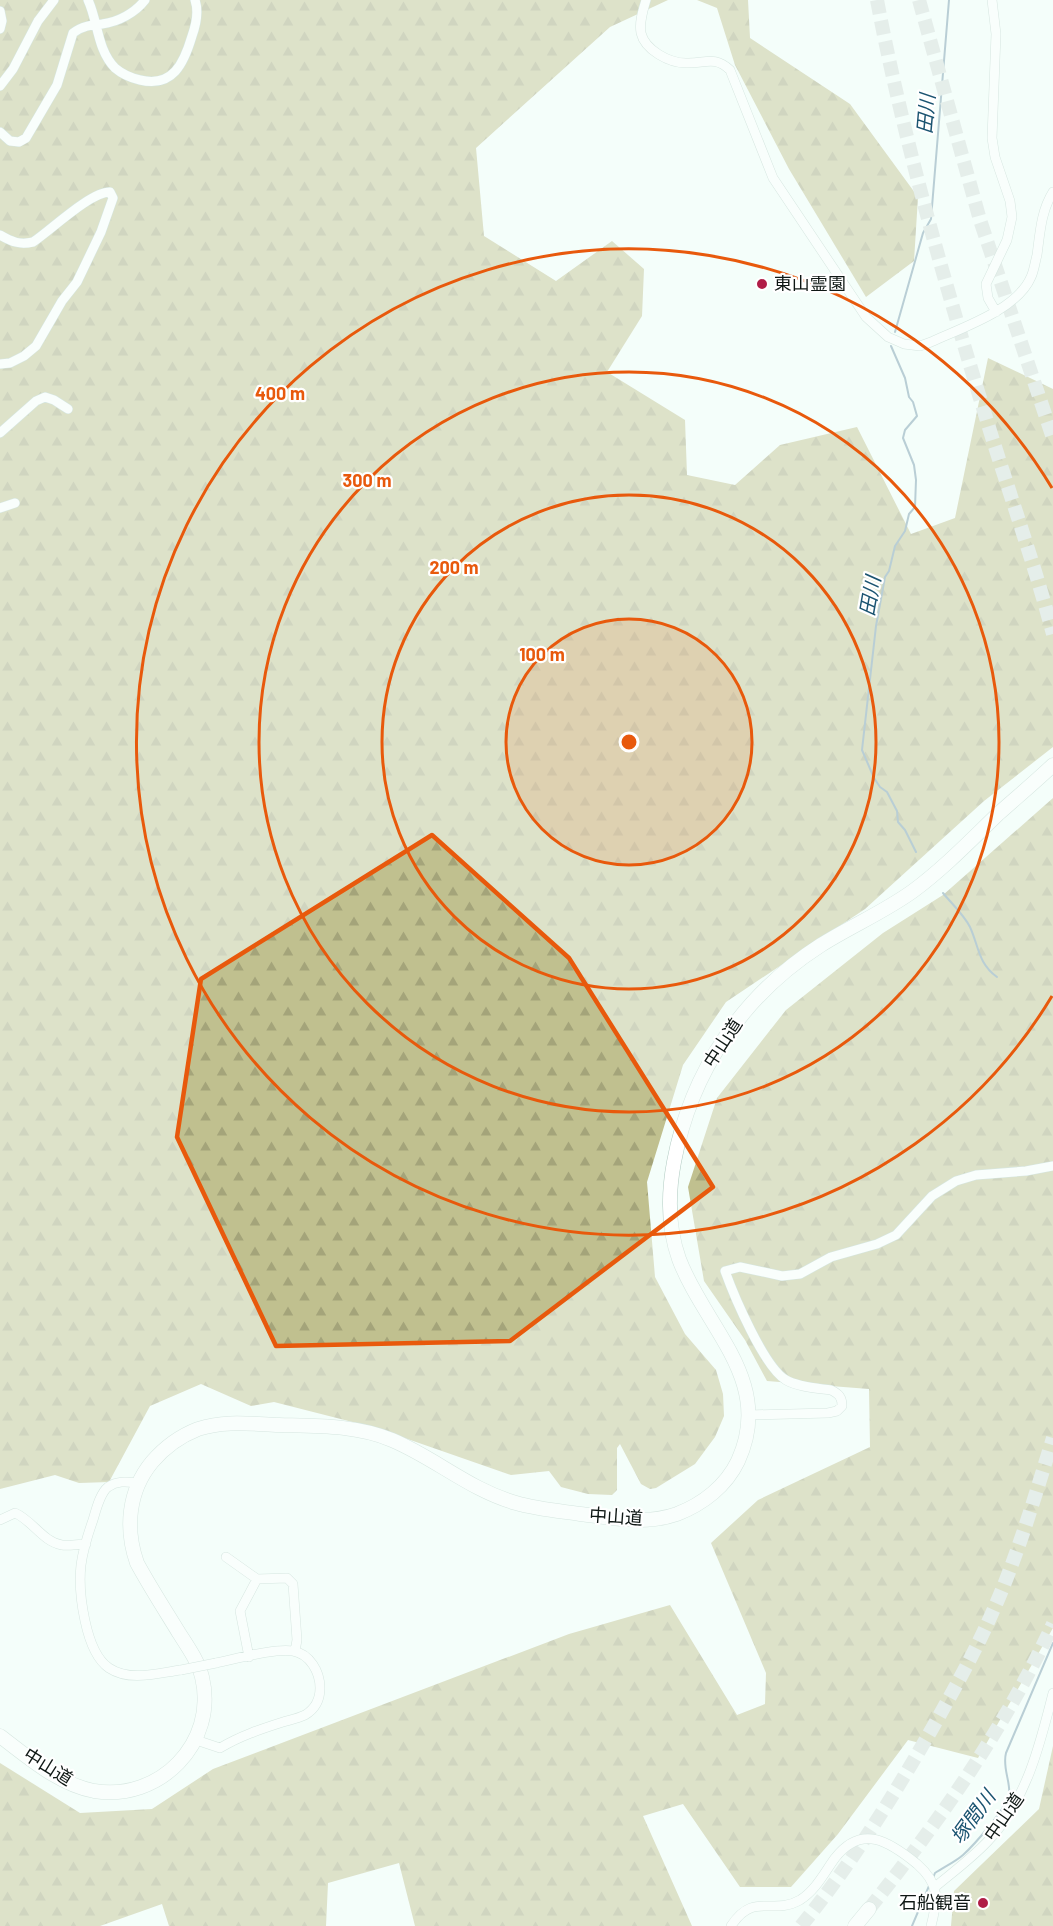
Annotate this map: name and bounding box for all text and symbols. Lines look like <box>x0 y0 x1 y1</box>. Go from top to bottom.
water label: 田川 <box>911 91 939 135</box>
place label: 東山霊園 <box>774 272 846 294</box>
marker: 東山霊園 <box>755 277 769 291</box>
text: 400 m <box>255 382 305 404</box>
text: 300 m <box>343 469 391 491</box>
text: 200 m <box>429 556 479 578</box>
water label: 田川 <box>854 572 885 618</box>
text: 100 m <box>519 643 565 665</box>
centre of rings <box>619 732 639 752</box>
street label: 中山道 <box>698 1014 746 1071</box>
street label: 中山道 <box>588 1503 644 1529</box>
street label: 中山道 <box>20 1743 77 1790</box>
water label: 塚間川 <box>945 1783 1001 1848</box>
street label: 中山道 <box>979 1788 1028 1845</box>
place label: 石船観音 <box>899 1891 971 1913</box>
marker: 石船観音 <box>976 1896 990 1910</box>

